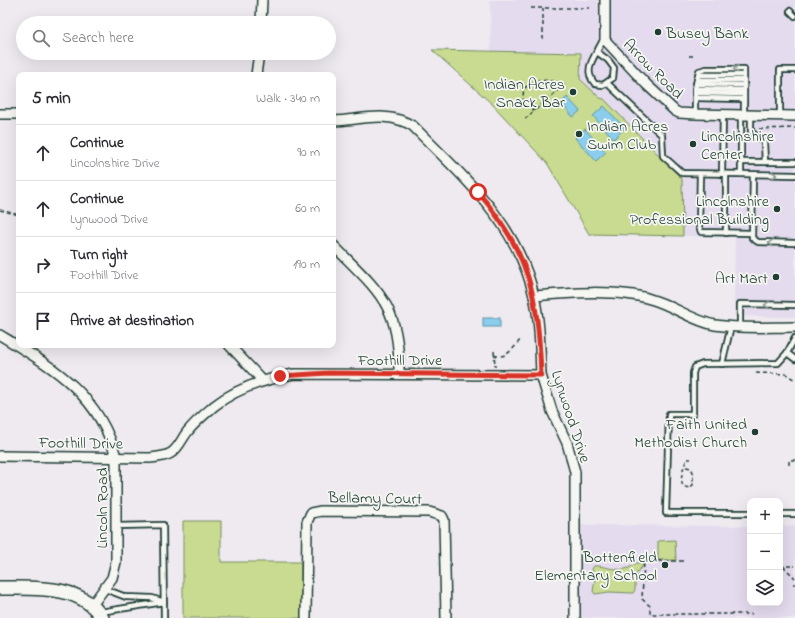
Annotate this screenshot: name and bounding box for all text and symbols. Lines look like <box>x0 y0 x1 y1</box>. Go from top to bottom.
search box <box>16 16 336 60</box>
place label: Busey Bank <box>665 22 749 46</box>
icon: search <box>30 27 52 49</box>
text: Search here <box>62 27 134 49</box>
marker: Busey Bank <box>653 27 663 37</box>
street label: Arrow Road <box>617 34 688 105</box>
one-way arrow <box>733 65 739 73</box>
place label: Indian Acres Snack Bar <box>484 73 565 115</box>
text: 5 min <box>32 86 71 111</box>
marker: Indian Acres Snack Bar <box>568 87 578 97</box>
text: Walk · 340 m <box>256 89 320 108</box>
place label: Indian Acres Swim Club <box>587 115 668 157</box>
place label: Lincolnshire Center <box>701 125 775 167</box>
marker: Indian Acres Swim Club <box>574 129 584 139</box>
text: Continue <box>70 132 124 154</box>
marker: Lincolnshire Center <box>688 139 698 149</box>
icon: ahead <box>32 142 54 164</box>
text: 90 m <box>297 143 320 162</box>
text: Lincolnshire Drive <box>70 154 160 173</box>
one-way arrow <box>771 171 777 179</box>
route start <box>469 183 487 201</box>
text: Continue <box>70 188 124 210</box>
place label: Lincolnshire Professional Building <box>630 190 770 232</box>
icon: ahead <box>32 198 54 220</box>
text: 60 m <box>295 199 320 218</box>
marker: Lincolnshire Professional Building <box>772 204 782 214</box>
text: Lynwood Drive <box>70 210 148 229</box>
one-way arrow <box>768 238 774 247</box>
text: Turn right <box>70 244 128 266</box>
icon: right <box>32 254 54 276</box>
text: 190 m <box>293 255 320 274</box>
text: Foothill Drive <box>70 266 138 285</box>
place label: Art Mart <box>715 267 769 291</box>
marker: Art Mart <box>771 272 781 282</box>
one-way arrow <box>764 301 770 309</box>
icon: arrive <box>32 310 54 332</box>
text: Arrive at destination <box>70 310 194 332</box>
street label: Foothill Drive <box>357 349 443 373</box>
route end <box>271 367 289 385</box>
street label: Lynwood Drive <box>544 367 597 467</box>
place label: Faith United Methodist Church <box>634 413 747 455</box>
marker: Faith United Methodist Church <box>750 427 760 437</box>
street label: Foothill Drive <box>38 431 124 457</box>
street label: Lincoln Road <box>91 467 115 549</box>
street label: Bellamy Court <box>327 486 423 512</box>
map controls <box>747 498 783 606</box>
button: + <box>747 498 783 534</box>
button: − <box>747 534 783 570</box>
place label: Bottenfield Elementary School <box>534 546 657 588</box>
marker: Bottenfield Elementary School <box>660 560 670 570</box>
button: layers <box>747 570 783 606</box>

